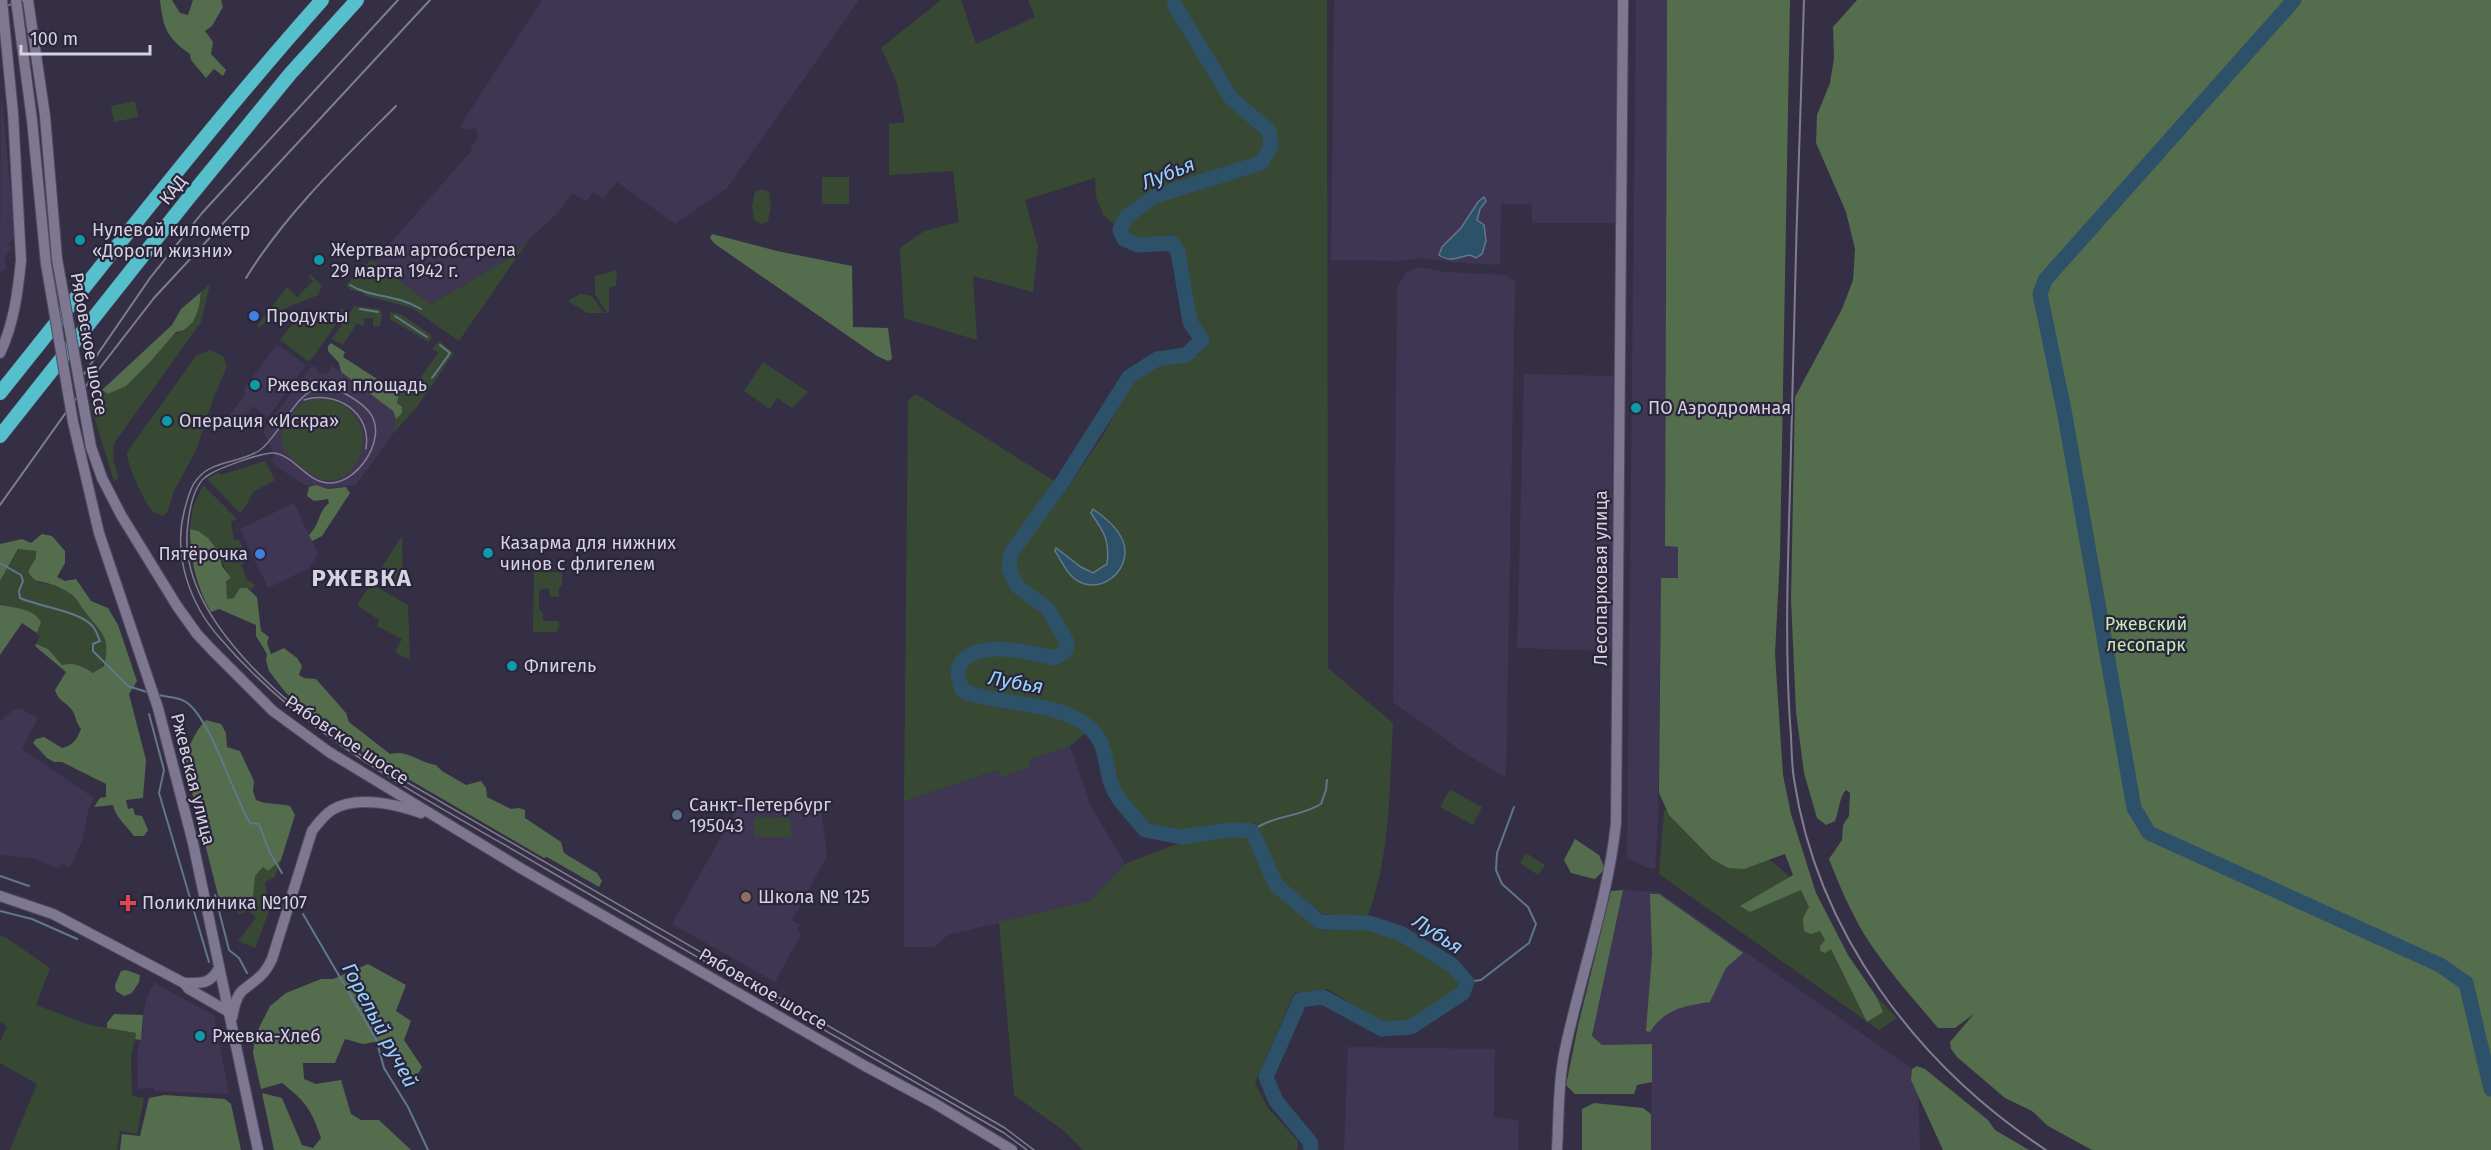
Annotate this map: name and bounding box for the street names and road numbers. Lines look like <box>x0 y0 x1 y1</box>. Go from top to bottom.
street label: КАД <box>154 171 192 209</box>
street label: Рябовское шоссе <box>66 271 112 417</box>
street label: Лесопарковая улица <box>1590 490 1612 666</box>
street label: Рябовское шоссе <box>281 690 413 790</box>
street label: Ржевская улица <box>166 711 220 847</box>
street label: Рябовское шоссе <box>695 943 831 1035</box>

